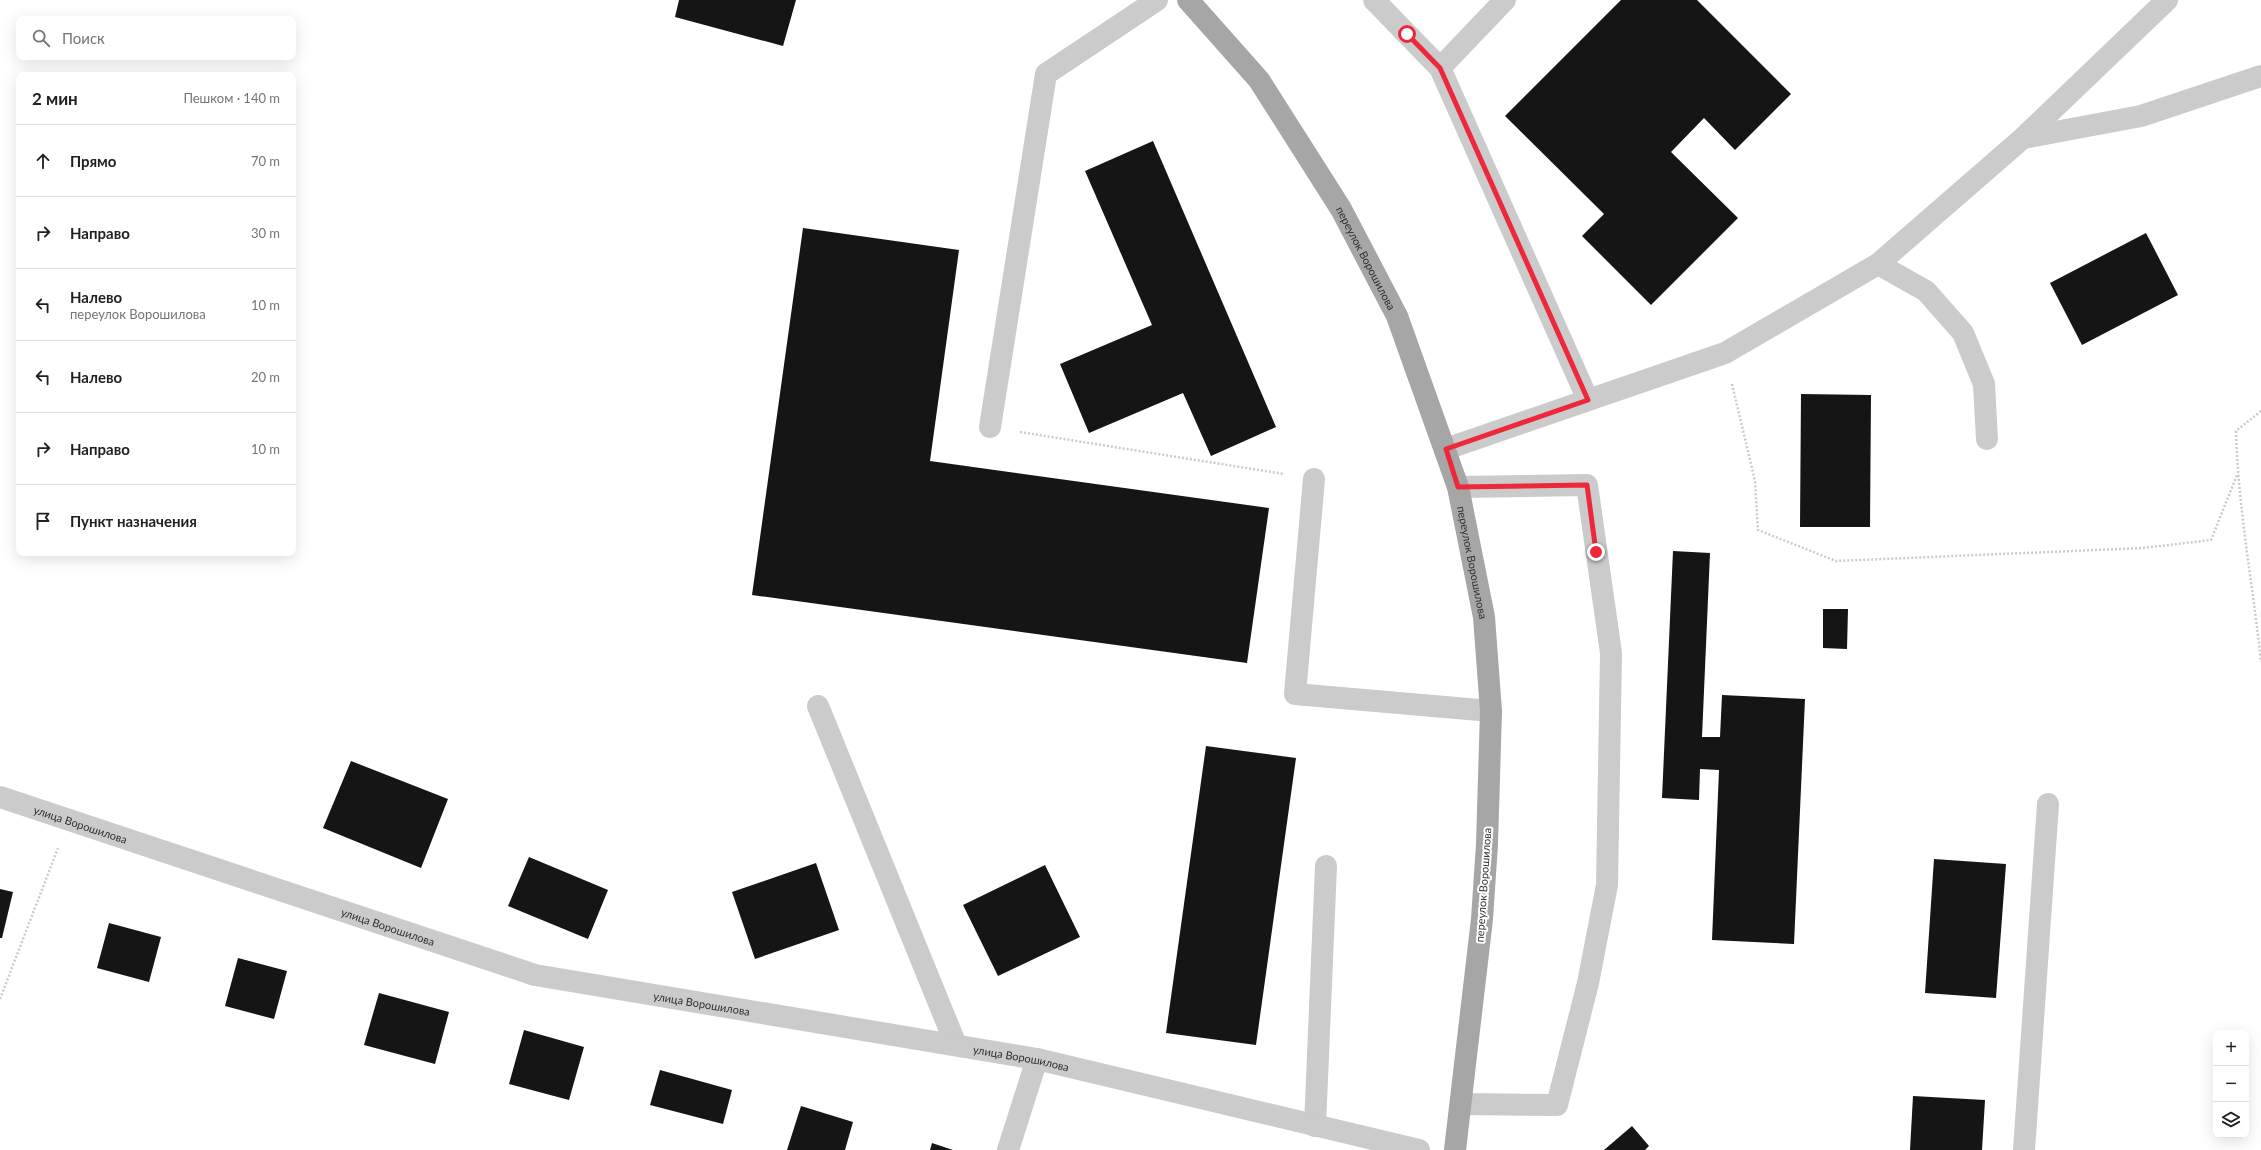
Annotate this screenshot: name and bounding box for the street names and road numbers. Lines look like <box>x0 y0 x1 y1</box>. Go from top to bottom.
street label: переулок Ворошилова <box>1334 204 1399 312</box>
street label: переулок Ворошилова <box>1455 505 1491 620</box>
street label: улица Ворошилова <box>32 802 129 845</box>
street label: переулок Ворошилова <box>1473 827 1493 943</box>
street label: улица Ворошилова <box>340 905 436 948</box>
street label: улица Ворошилова <box>653 988 751 1017</box>
street label: улица Ворошилова <box>972 1042 1071 1073</box>

